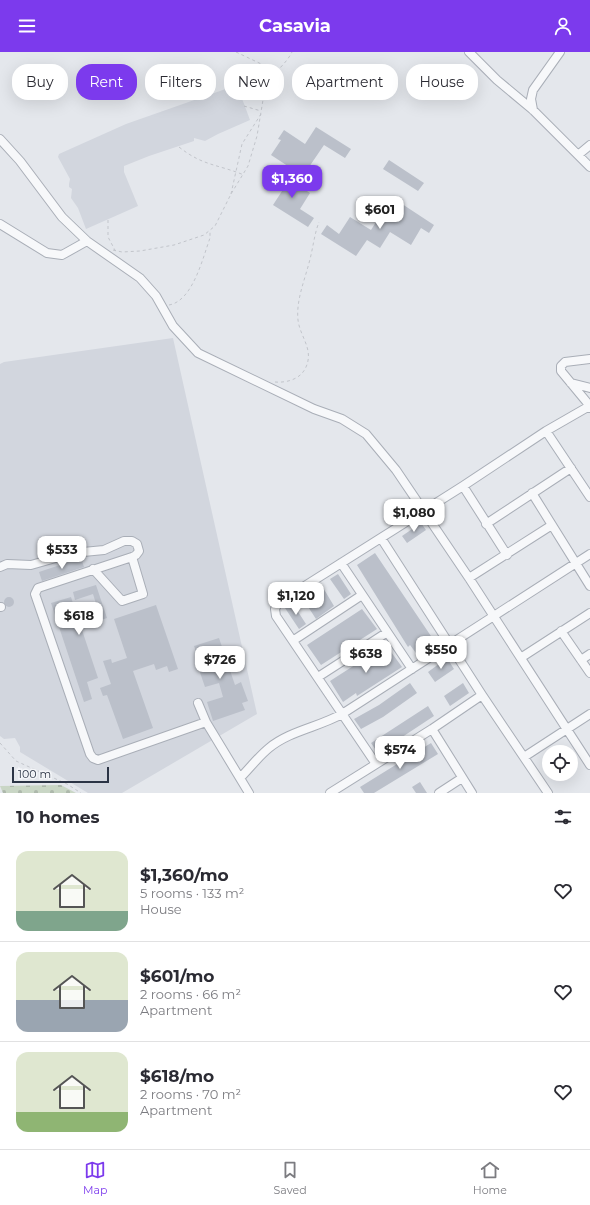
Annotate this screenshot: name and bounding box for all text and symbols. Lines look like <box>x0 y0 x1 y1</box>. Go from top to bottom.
icon: menu <box>16 15 38 37</box>
text: Casavia <box>259 15 331 37</box>
icon: person <box>552 15 574 37</box>
chip: Buy <box>12 64 68 100</box>
chip: Rent <box>76 64 137 100</box>
chip: Filters <box>145 64 216 100</box>
chip: New <box>224 64 284 100</box>
chip: Apartment <box>292 64 398 100</box>
chip: House <box>406 64 478 100</box>
pin: $1,360 <box>259 165 325 199</box>
text: $1,360 <box>271 170 313 186</box>
pin: $601 <box>356 196 404 230</box>
text: $601 <box>365 201 395 217</box>
pin: $1,080 <box>381 499 447 533</box>
text: $1,080 <box>393 504 435 520</box>
pin: $533 <box>38 536 86 570</box>
text: $533 <box>46 541 78 557</box>
pin: $1,120 <box>263 582 329 616</box>
text: $1,120 <box>277 587 315 603</box>
pin: $618 <box>55 602 103 636</box>
text: $618 <box>64 607 94 623</box>
pin: $550 <box>417 636 465 670</box>
pin: $638 <box>342 640 390 674</box>
text: $550 <box>425 641 457 657</box>
text: $638 <box>350 645 382 661</box>
pin: $726 <box>196 646 244 680</box>
text: $726 <box>204 651 236 667</box>
pin: $574 <box>376 736 424 770</box>
text: $574 <box>384 741 416 757</box>
map controls <box>542 745 578 781</box>
button: locate <box>542 745 578 781</box>
scale bar <box>12 765 109 784</box>
text: 100 m <box>18 767 51 781</box>
icon: filters <box>552 806 574 828</box>
text: 10 homes <box>16 807 100 827</box>
text: $1,360/mo <box>140 865 229 885</box>
icon: home <box>48 867 96 915</box>
icon: heart <box>552 880 574 902</box>
text: 5 rooms · 133 m² <box>140 885 244 901</box>
text: House <box>140 901 182 917</box>
text: $601/mo <box>140 966 214 986</box>
icon: home <box>48 968 96 1016</box>
icon: heart <box>552 981 574 1003</box>
text: 2 rooms · 66 m² <box>140 986 241 1002</box>
text: Apartment <box>140 1002 212 1018</box>
text: $618/mo <box>140 1066 214 1086</box>
icon: home <box>48 1068 96 1116</box>
icon: heart <box>552 1081 574 1103</box>
text: 2 rooms · 70 m² <box>140 1086 241 1102</box>
text: Apartment <box>140 1102 212 1118</box>
tab: Map <box>83 1159 108 1197</box>
tab: Saved <box>274 1159 307 1197</box>
tab: Home <box>473 1159 507 1197</box>

